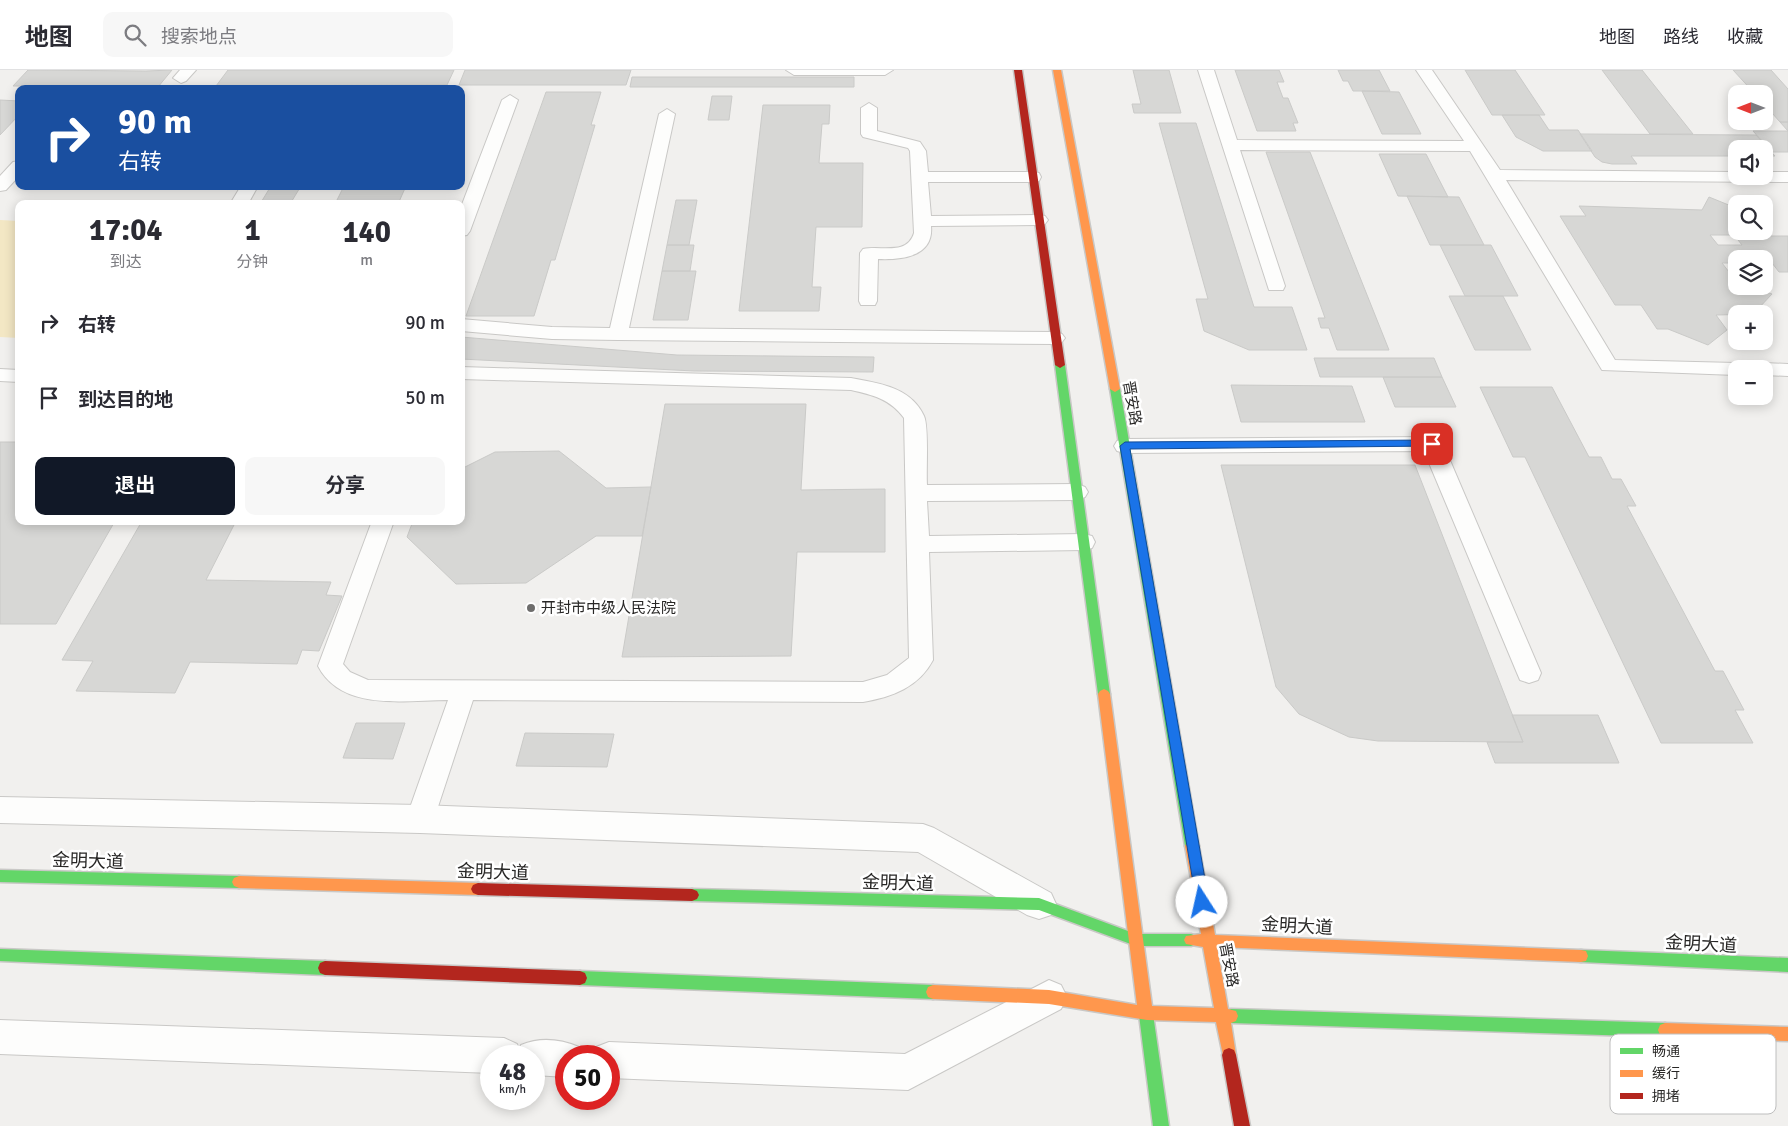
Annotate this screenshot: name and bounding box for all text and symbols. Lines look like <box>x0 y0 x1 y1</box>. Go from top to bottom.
search box <box>103 12 453 57</box>
icon: search <box>121 21 149 49</box>
text: 地图 <box>25 22 73 52</box>
text: 搜索地点 <box>161 25 237 49</box>
text: 地图 <box>1599 26 1635 48</box>
text: 路线 <box>1663 26 1699 48</box>
text: 收藏 <box>1727 26 1763 48</box>
north arrow <box>1728 85 1772 130</box>
map controls <box>1728 85 1773 405</box>
text: 90 m <box>118 100 192 143</box>
icon: right <box>35 105 100 170</box>
button: sound <box>1728 140 1773 185</box>
text: 右转 <box>118 148 162 175</box>
button: search <box>1728 195 1773 240</box>
text: 17:04 <box>89 212 163 249</box>
text: 1 <box>244 212 261 249</box>
text: 140 <box>342 214 391 251</box>
text: m <box>360 250 373 270</box>
button: layers <box>1728 250 1773 295</box>
text: 到达 <box>110 252 142 272</box>
text: 分钟 <box>236 252 269 272</box>
button: + <box>1728 305 1773 350</box>
icon: right <box>35 309 63 337</box>
text: 90 m <box>405 311 445 335</box>
text: 右转 <box>78 313 116 337</box>
button: − <box>1728 360 1773 405</box>
street label: 晋安路 <box>1119 379 1145 427</box>
icon: arrive <box>35 384 63 412</box>
text: 50 m <box>405 386 445 410</box>
text: 到达目的地 <box>78 388 173 412</box>
pin <box>1411 423 1453 465</box>
icon: arrive <box>1418 430 1446 458</box>
button: 退出 <box>35 457 235 515</box>
button: 分享 <box>245 457 445 515</box>
place label: 开封市中级人民法院 <box>541 599 676 617</box>
marker: 开封市中级人民法院 <box>525 602 537 614</box>
street label: 金明大道 <box>52 849 124 873</box>
street label: 金明大道 <box>457 860 529 884</box>
street label: 金明大道 <box>862 871 934 895</box>
position arrow <box>1175 875 1227 927</box>
street label: 金明大道 <box>1260 913 1334 939</box>
street label: 金明大道 <box>1664 931 1738 957</box>
street label: 晋安路 <box>1216 941 1242 989</box>
legend <box>1610 1034 1776 1114</box>
text: 畅通 <box>1652 1043 1680 1060</box>
speed limit sign: 50 <box>555 1045 620 1110</box>
text: 48 <box>499 1056 526 1087</box>
text: 缓行 <box>1652 1065 1680 1082</box>
text: km/h <box>499 1082 526 1097</box>
text: 拥堵 <box>1652 1088 1680 1105</box>

